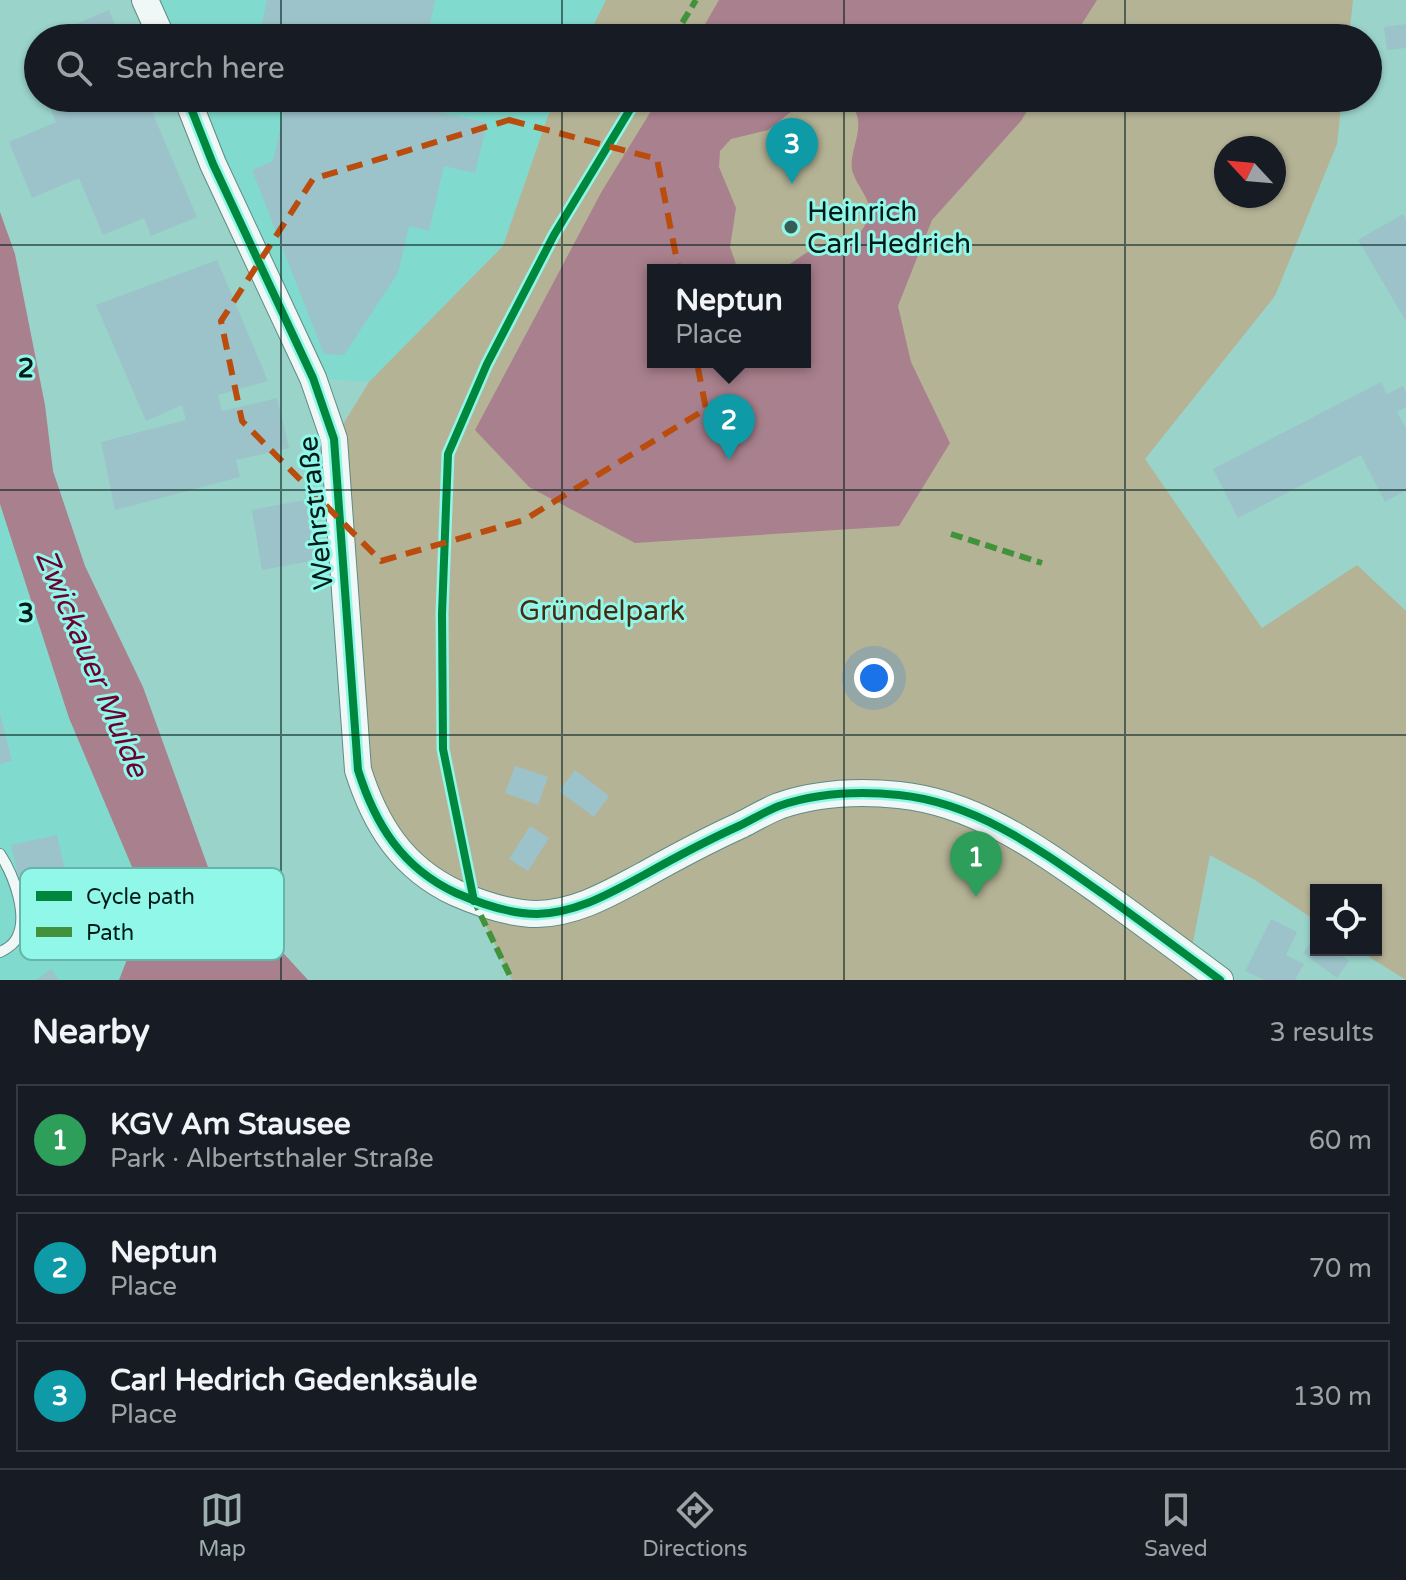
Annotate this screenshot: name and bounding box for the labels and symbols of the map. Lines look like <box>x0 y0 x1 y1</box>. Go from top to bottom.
pin: 3 <box>766 118 818 184</box>
north arrow <box>1214 136 1286 208</box>
place label: Heinrich Carl Hedrich <box>807 195 971 261</box>
marker: Heinrich Carl Hedrich <box>782 218 800 236</box>
text: 2 <box>18 353 34 384</box>
pin: 2 <box>703 394 755 460</box>
street label: Wehrstraße <box>291 435 341 591</box>
water label: Zwickauer Mulde <box>27 544 157 785</box>
park label: Gründelpark <box>519 594 685 628</box>
text: 3 <box>18 598 34 629</box>
your location <box>854 658 894 698</box>
pin: 1 <box>950 831 1002 897</box>
legend <box>20 868 284 960</box>
text: Cycle path <box>86 884 195 910</box>
text: Path <box>86 920 134 946</box>

